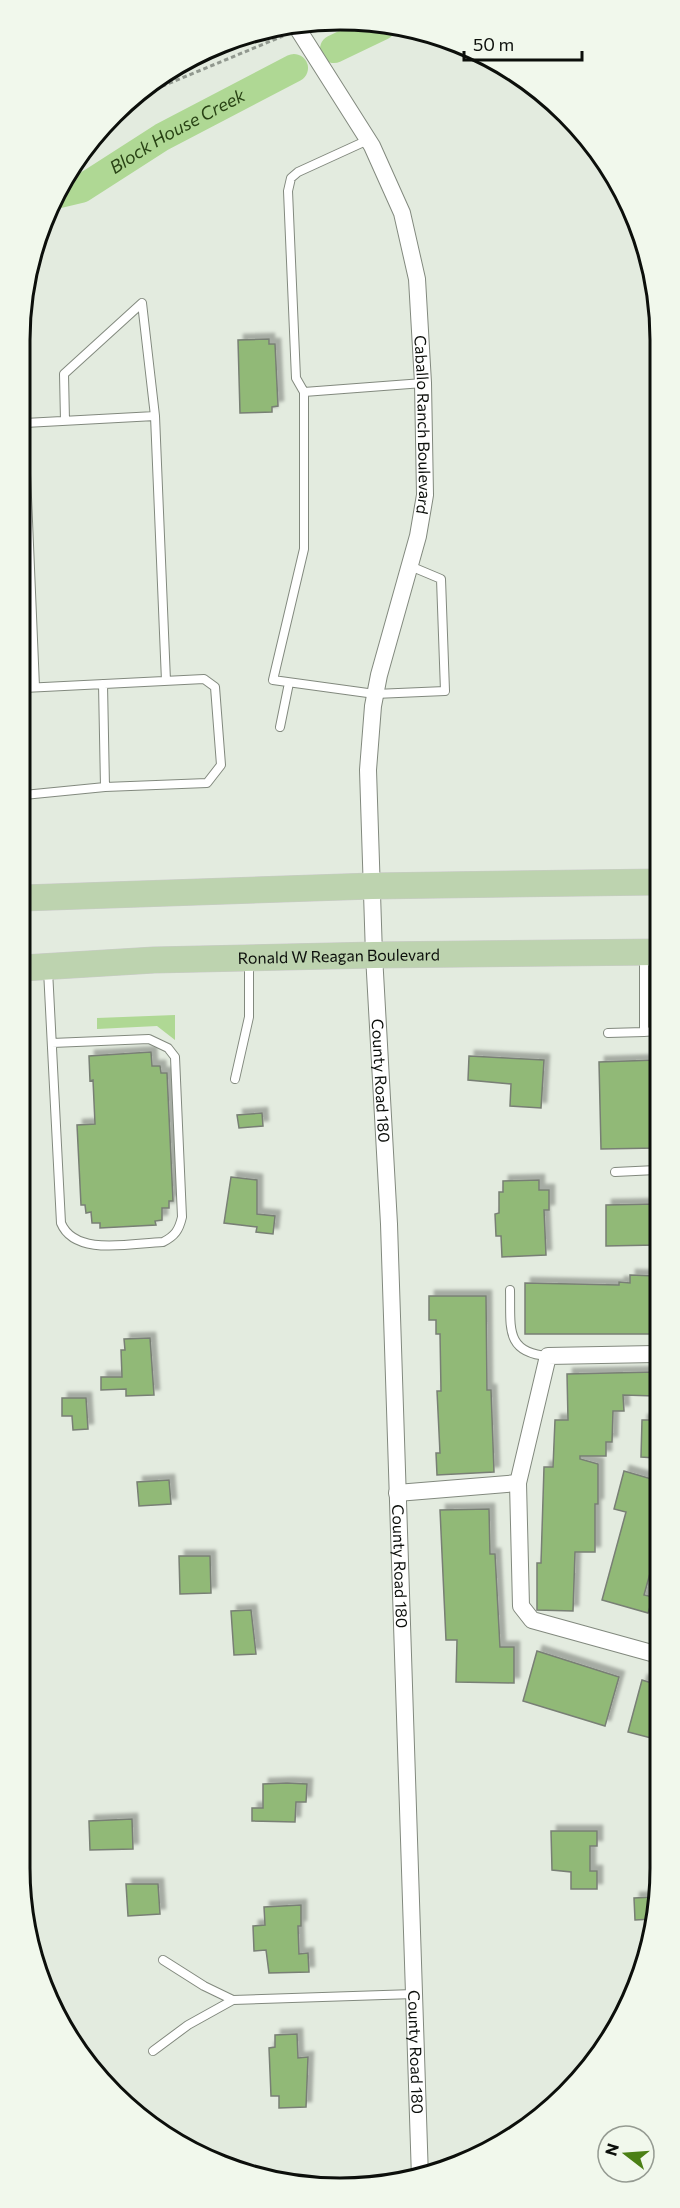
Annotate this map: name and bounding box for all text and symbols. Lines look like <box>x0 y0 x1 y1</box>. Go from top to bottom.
scale bar <box>464 24 582 62</box>
text: 50 m <box>473 33 514 55</box>
water label: Block House Creek <box>105 83 250 178</box>
street label: Caballo Ranch Boulevard <box>411 335 435 516</box>
street label: Ronald W Reagan Boulevard <box>237 944 440 967</box>
street label: County Road 180 <box>369 1018 394 1143</box>
street label: County Road 180 <box>389 1504 412 1629</box>
street label: County Road 180 <box>405 1990 428 2114</box>
north arrow <box>596 2124 656 2184</box>
text: N <box>600 2141 622 2158</box>

